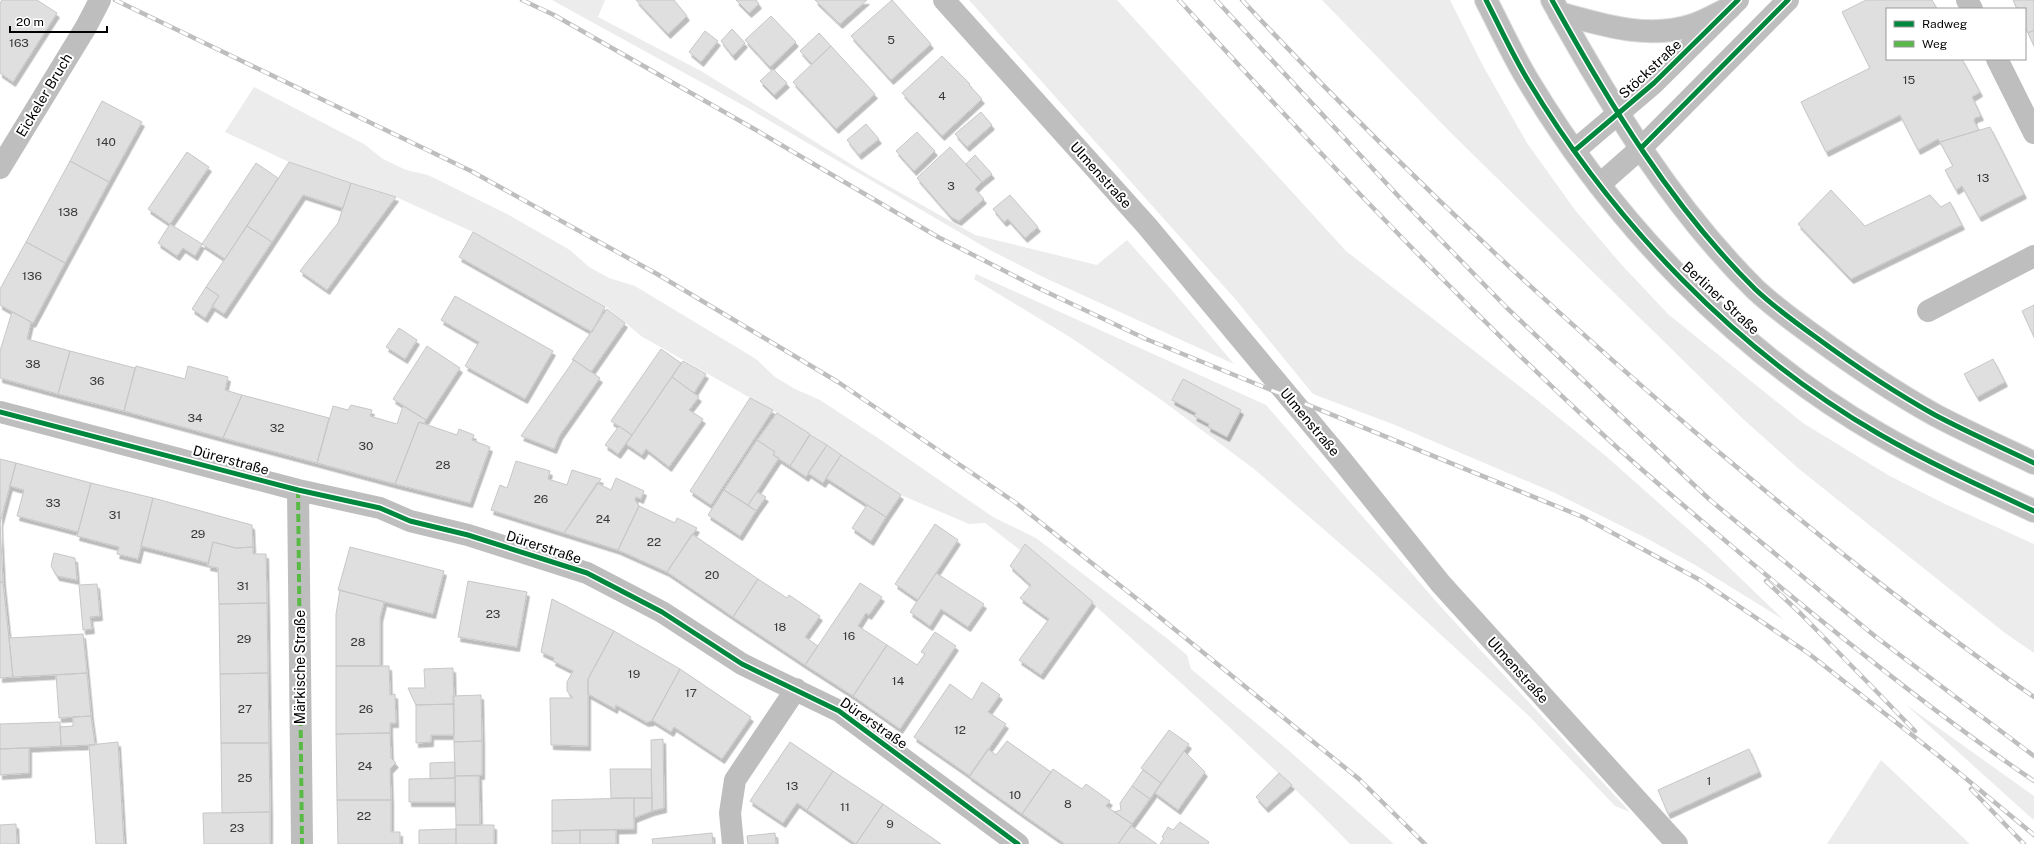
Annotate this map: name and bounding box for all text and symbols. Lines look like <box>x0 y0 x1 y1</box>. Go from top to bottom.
scale bar <box>10 8 107 34</box>
legend <box>1886 8 2026 60</box>
text: 20 m <box>16 15 44 29</box>
text: Radweg <box>1922 17 1967 31</box>
house number: 5 <box>887 33 895 47</box>
house number: 163 <box>9 36 29 50</box>
street label: Stöckstraße <box>1616 36 1684 102</box>
text: Weg <box>1922 37 1947 51</box>
street label: Eickeler Bruch <box>13 50 75 140</box>
house number: 15 <box>1903 73 1916 87</box>
house number: 4 <box>938 89 946 103</box>
house number: 140 <box>96 135 116 149</box>
street label: Ulmenstraße <box>1067 139 1135 211</box>
house number: 13 <box>1977 171 1989 185</box>
house number: 3 <box>947 179 955 193</box>
house number: 138 <box>58 205 78 219</box>
street label: Berliner Straße <box>1679 258 1763 338</box>
house number: 136 <box>22 269 42 283</box>
house number: 38 <box>25 357 41 371</box>
house number: 36 <box>90 374 104 388</box>
street label: Ulmenstraße <box>1277 385 1343 459</box>
house number: 34 <box>187 411 203 425</box>
house number: 32 <box>270 421 284 435</box>
house number: 30 <box>359 439 373 453</box>
street label: Dürerstraße <box>191 442 271 478</box>
house number: 28 <box>436 458 451 472</box>
house number: 26 <box>534 492 548 506</box>
house number: 33 <box>45 496 61 510</box>
house number: 31 <box>109 508 121 522</box>
house number: 24 <box>596 512 611 526</box>
house number: 29 <box>191 527 205 541</box>
street label: Dürerstraße <box>504 527 584 567</box>
house number: 22 <box>647 535 661 549</box>
house number: 20 <box>705 568 719 582</box>
house number: 31 <box>237 579 249 593</box>
house number: 23 <box>486 607 500 621</box>
street label: Märkische Straße <box>292 610 308 724</box>
house number: 18 <box>774 620 787 634</box>
house number: 16 <box>843 629 855 643</box>
house number: 29 <box>237 632 251 646</box>
street label: Ulmenstraße <box>1484 634 1552 706</box>
house number: 28 <box>351 635 366 649</box>
house number: 19 <box>628 667 640 681</box>
house number: 14 <box>892 674 905 688</box>
house number: 17 <box>685 686 697 700</box>
street label: Dürerstraße <box>837 694 911 752</box>
house number: 27 <box>238 702 252 716</box>
house number: 26 <box>359 702 373 716</box>
house number: 12 <box>954 723 966 737</box>
house number: 24 <box>358 759 373 773</box>
house number: 25 <box>238 771 253 785</box>
house number: 1 <box>1707 774 1711 788</box>
house number: 13 <box>786 779 798 793</box>
house number: 10 <box>1009 788 1021 802</box>
house number: 8 <box>1064 797 1072 811</box>
house number: 11 <box>840 800 850 814</box>
house number: 22 <box>357 809 371 823</box>
house number: 9 <box>886 817 894 831</box>
house number: 23 <box>230 821 244 835</box>

